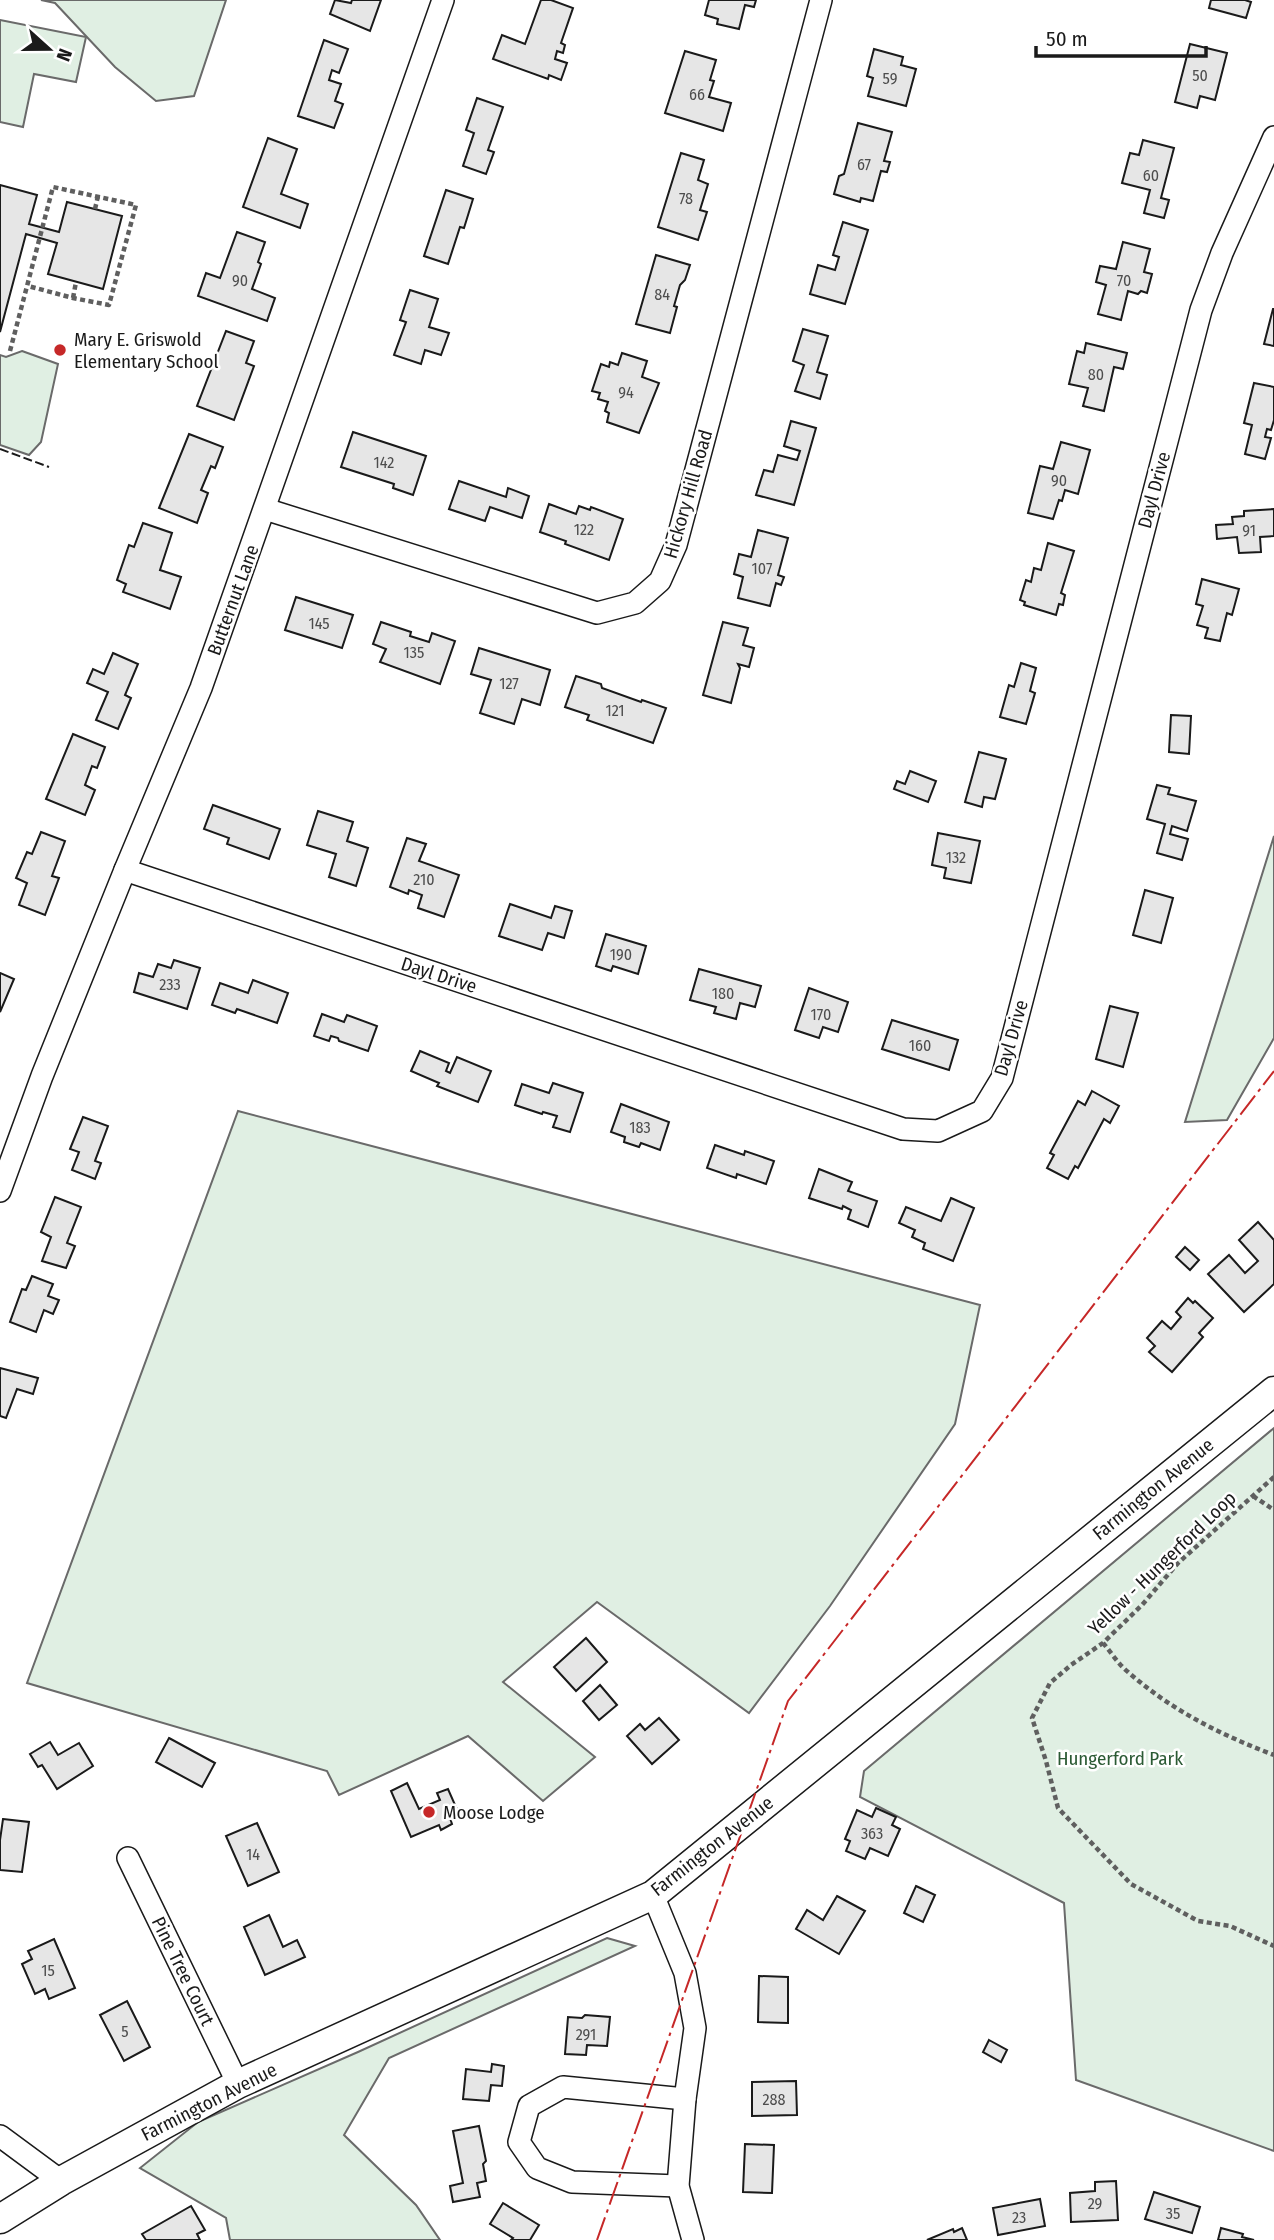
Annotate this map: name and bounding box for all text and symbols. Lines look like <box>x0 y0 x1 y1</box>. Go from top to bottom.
north arrow <box>14 14 84 84</box>
scale bar <box>1036 14 1206 58</box>
text: 50 m <box>1046 26 1088 52</box>
text: N <box>52 45 77 64</box>
house number: 50 <box>1192 66 1208 85</box>
house number: 59 <box>883 69 898 88</box>
house number: 66 <box>689 85 705 104</box>
house number: 67 <box>857 155 872 174</box>
house number: 60 <box>1143 166 1159 185</box>
house number: 78 <box>679 189 693 208</box>
house number: 90 <box>232 271 248 290</box>
house number: 70 <box>1117 271 1131 290</box>
house number: 84 <box>654 285 670 304</box>
place label: Mary E. Griswold Elementary School <box>74 328 219 373</box>
marker: Mary E. Griswold Elementary School <box>52 342 68 358</box>
house number: 80 <box>1088 365 1104 384</box>
house number: 94 <box>618 383 634 402</box>
street label: Hickory Hill Road <box>659 427 717 561</box>
street label: Dayl Drive <box>1133 449 1175 531</box>
house number: 142 <box>374 453 394 472</box>
house number: 90 <box>1051 471 1067 490</box>
house number: 122 <box>574 520 594 539</box>
house number: 91 <box>1242 521 1256 540</box>
street label: Butternut Lane <box>202 542 264 658</box>
house number: 107 <box>752 559 773 578</box>
house number: 145 <box>308 614 330 633</box>
house number: 135 <box>404 643 424 662</box>
house number: 127 <box>499 674 519 693</box>
house number: 121 <box>605 701 625 720</box>
house number: 132 <box>946 848 966 867</box>
house number: 210 <box>413 870 435 889</box>
house number: 190 <box>610 945 632 964</box>
street label: Dayl Drive <box>398 952 480 998</box>
house number: 233 <box>159 975 181 994</box>
house number: 180 <box>712 984 734 1003</box>
street label: Dayl Drive <box>989 997 1033 1079</box>
house number: 170 <box>811 1005 831 1024</box>
house number: 160 <box>909 1036 931 1055</box>
house number: 183 <box>629 1118 651 1137</box>
street label: Farmington Avenue <box>1088 1433 1218 1545</box>
street label: Yellow - Hungerford Loop <box>1083 1486 1241 1640</box>
park label: Hungerford Park <box>1057 1747 1183 1770</box>
street label: Farmington Avenue <box>646 1791 778 1901</box>
place label: Moose Lodge <box>443 1801 545 1824</box>
marker: Moose Lodge <box>421 1804 437 1820</box>
house number: 363 <box>861 1824 883 1843</box>
house number: 14 <box>246 1845 260 1864</box>
street label: Pine Tree Court <box>147 1913 220 2030</box>
house number: 15 <box>41 1961 55 1980</box>
house number: 5 <box>121 2022 129 2041</box>
house number: 291 <box>576 2025 596 2044</box>
street label: Farmington Avenue <box>137 2058 281 2146</box>
house number: 288 <box>762 2090 786 2109</box>
house number: 29 <box>1088 2194 1103 2213</box>
house number: 35 <box>1166 2204 1180 2223</box>
house number: 23 <box>1012 2208 1026 2227</box>

